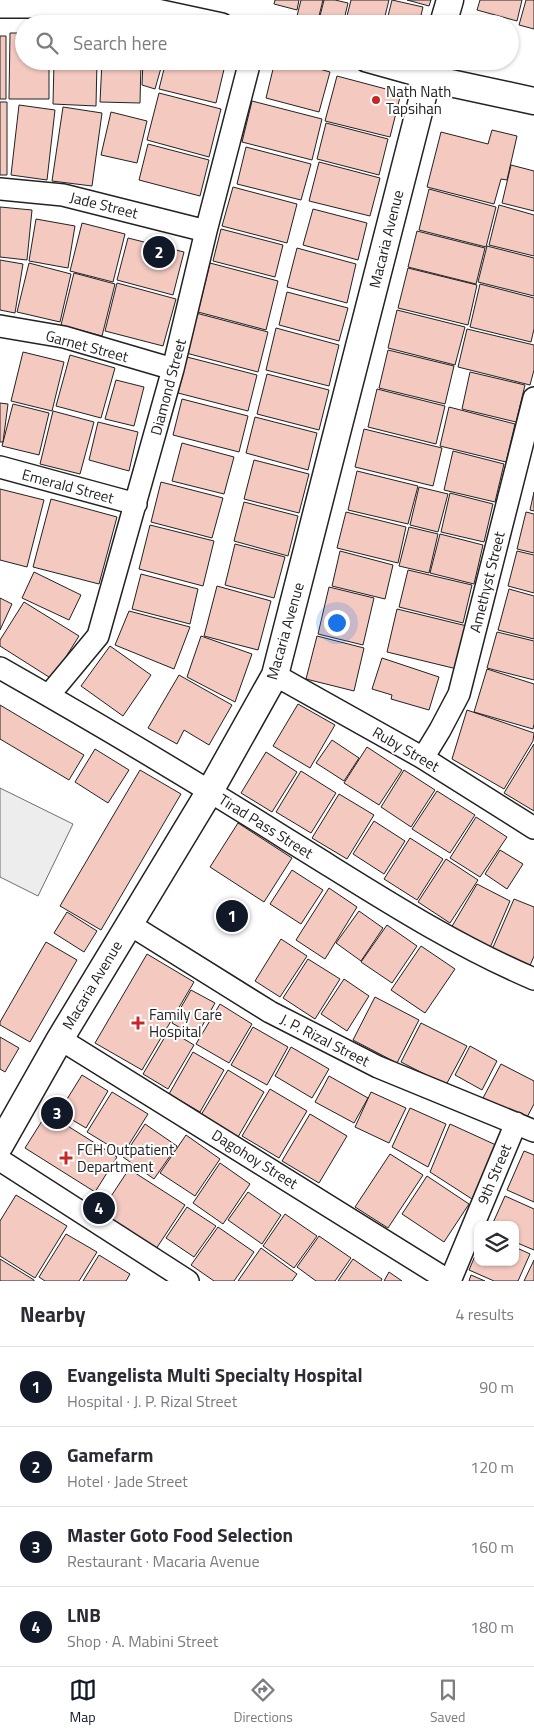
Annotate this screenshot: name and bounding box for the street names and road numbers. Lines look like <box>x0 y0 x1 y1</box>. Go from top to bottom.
street label: Jade Street <box>68 185 141 225</box>
street label: Macaria Avenue <box>363 188 409 290</box>
street label: Garnet Street <box>43 324 132 368</box>
street label: Diamond Street <box>144 336 192 438</box>
street label: Emerald Street <box>19 463 117 510</box>
street label: Amethyst Street <box>463 528 511 635</box>
street label: Macaria Avenue <box>260 580 310 682</box>
street label: Ruby Street <box>368 721 444 778</box>
street label: Tirad Pass Street <box>214 788 318 865</box>
street label: Macaria Avenue <box>56 936 128 1034</box>
street label: J. P. Rizal Street <box>276 1008 374 1073</box>
street label: Dagohoy Street <box>207 1123 303 1195</box>
street label: 9th Street <box>471 1140 517 1208</box>

